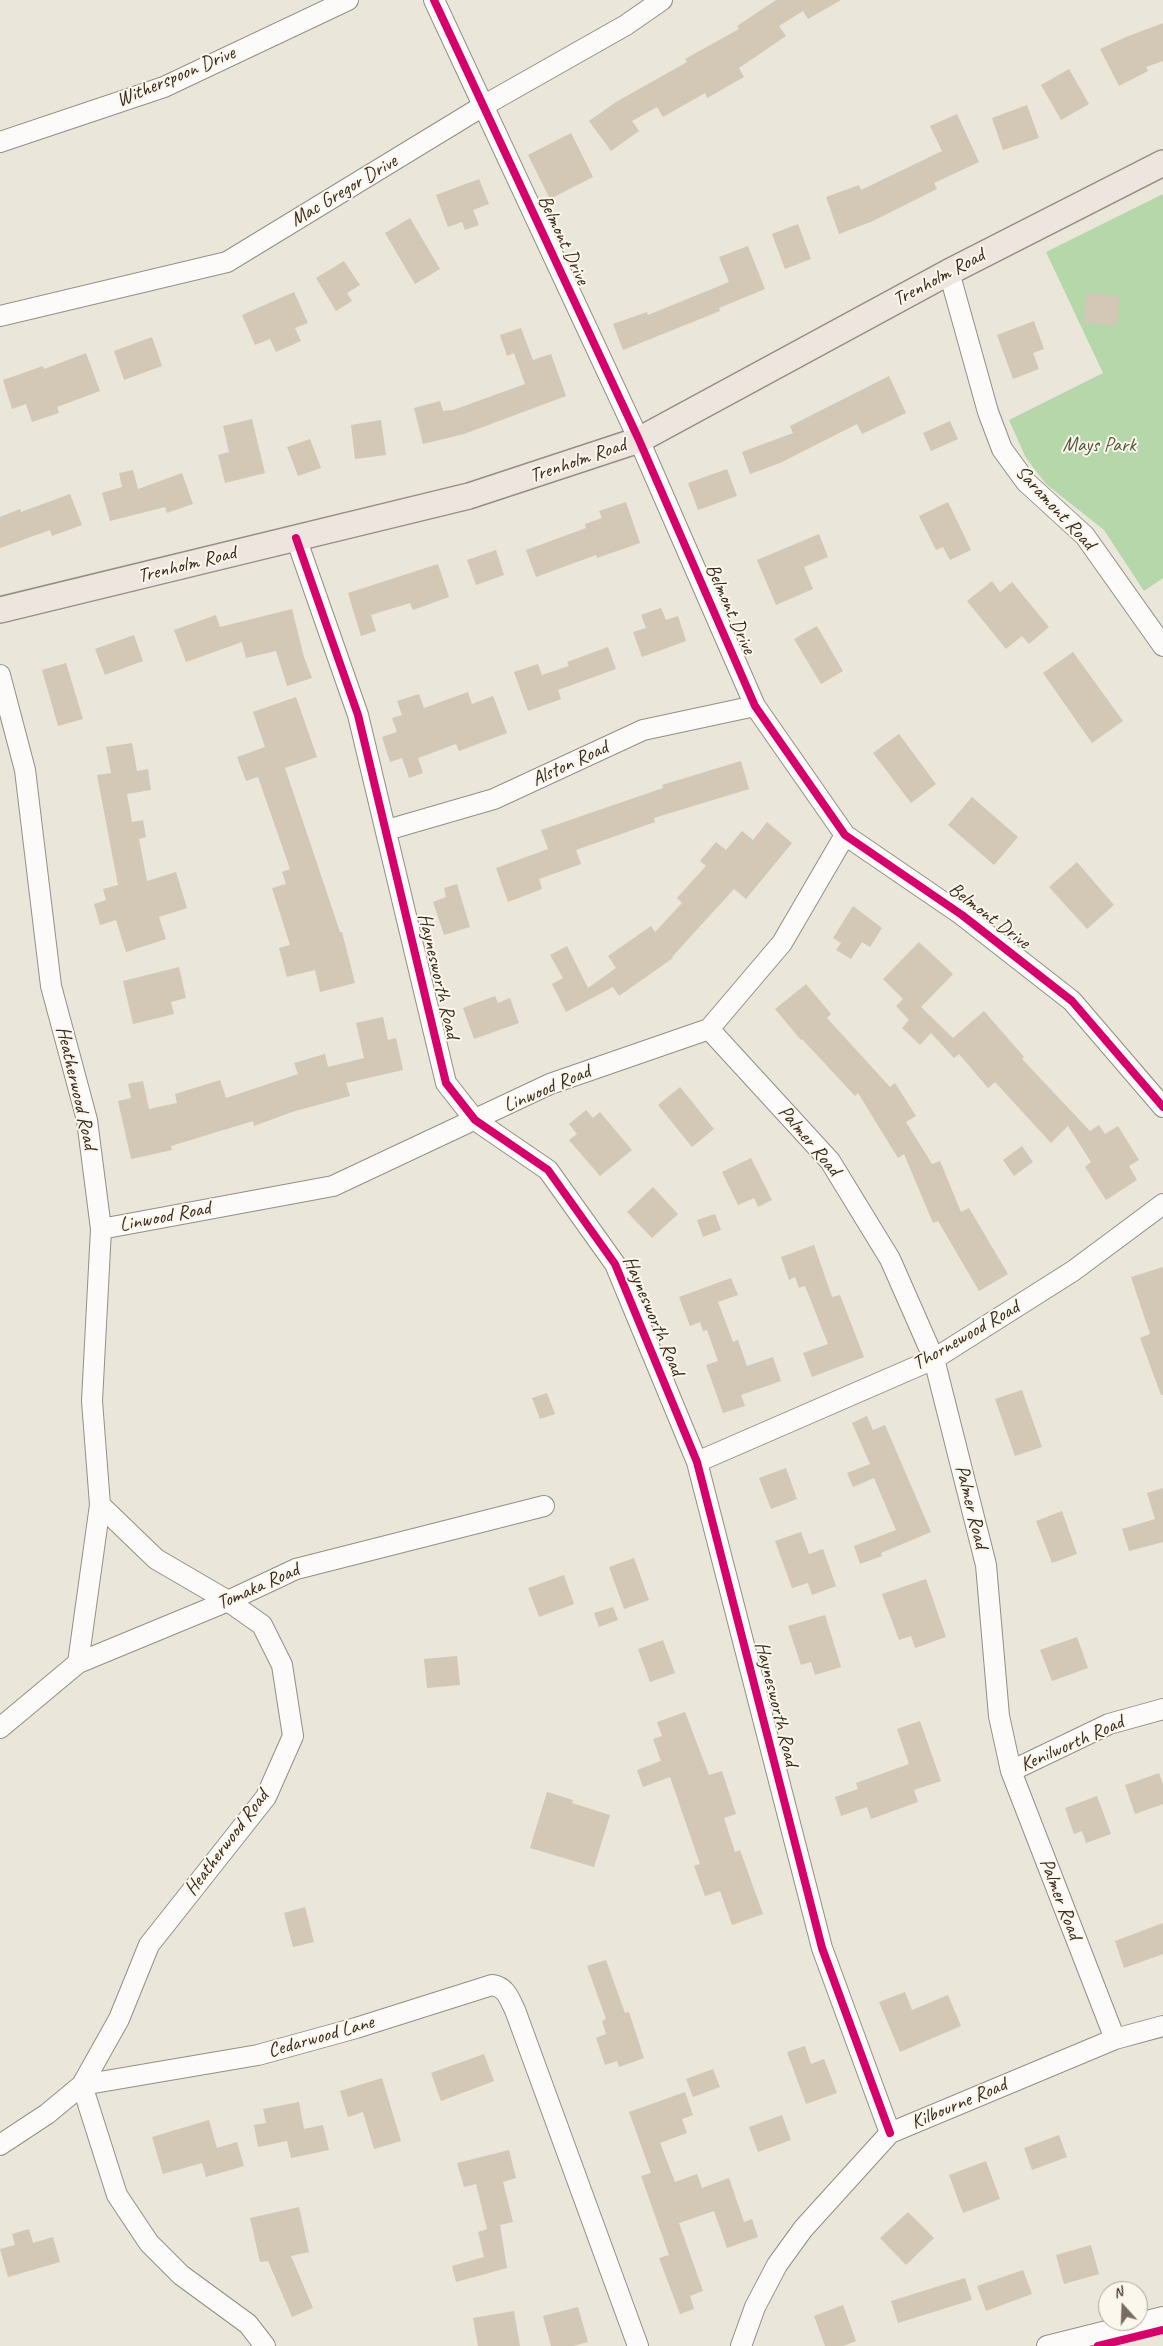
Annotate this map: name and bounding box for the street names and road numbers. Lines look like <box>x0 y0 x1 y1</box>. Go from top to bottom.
street label: Witherspoon Drive <box>113 41 239 113</box>
street label: Mac Gregor Drive <box>286 150 402 232</box>
street label: Belmont Drive <box>532 191 594 289</box>
street label: Trenholm Road <box>889 244 989 312</box>
street label: Trenholm Road <box>527 433 629 489</box>
street label: Saramont Road <box>1010 461 1100 555</box>
street label: Trenholm Road <box>135 541 239 589</box>
street label: Belmont Drive <box>699 560 761 658</box>
street label: Alston Road <box>528 736 612 792</box>
street label: Belmont Drive <box>943 877 1035 955</box>
street label: Haynesworth Road <box>412 911 464 1041</box>
street label: Heatherwood Road <box>50 1024 102 1152</box>
street label: Linwood Road <box>500 1060 594 1118</box>
street label: Palmer Road <box>773 1101 845 1181</box>
street label: Linwood Road <box>118 1196 212 1238</box>
street label: Haynesworth Road <box>617 1253 689 1379</box>
street label: Thornewood Road <box>908 1296 1024 1376</box>
street label: Palmer Road <box>949 1463 993 1551</box>
street label: Tomaka Road <box>213 1558 303 1616</box>
street label: Haynesworth Road <box>749 1639 803 1769</box>
street label: Kenilworth Road <box>1017 1711 1127 1777</box>
street label: Heatherwood Road <box>180 1786 274 1900</box>
street label: Palmer Road <box>1034 1855 1086 1943</box>
street label: Cedarwood Lane <box>265 2010 377 2064</box>
street label: Kilbourne Road <box>908 2073 1010 2135</box>

